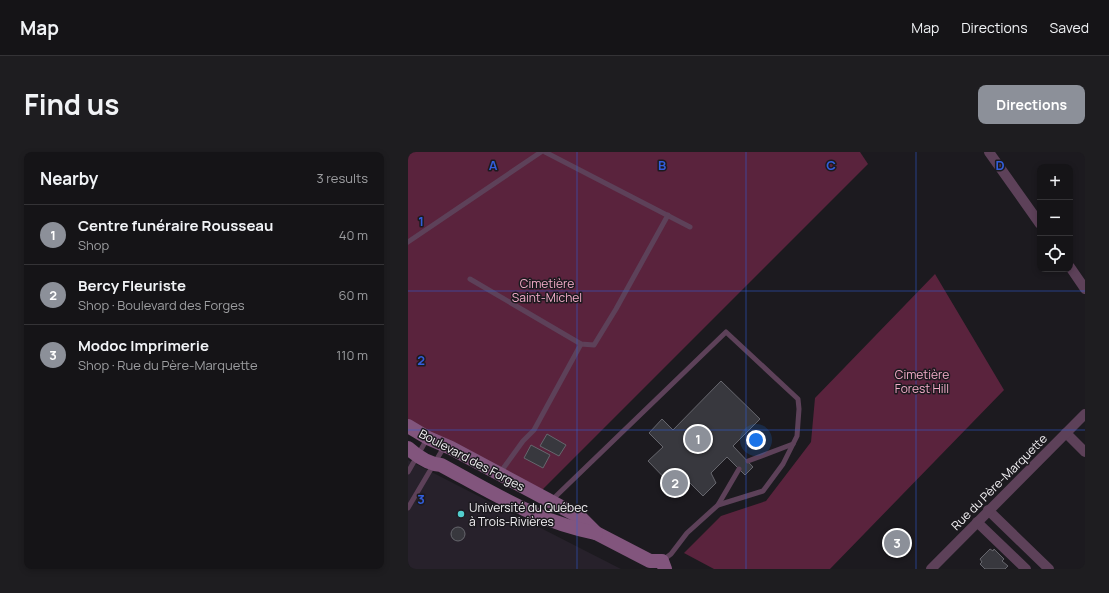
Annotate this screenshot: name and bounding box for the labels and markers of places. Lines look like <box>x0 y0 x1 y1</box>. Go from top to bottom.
pin: 1 <box>685 424 711 454</box>
pin: 2 <box>662 468 688 498</box>
place label: Université du Québec à Trois-Rivières <box>469 499 588 530</box>
marker: Université du Québec à Trois-Rivières <box>456 509 466 519</box>
pin: 3 <box>884 528 910 558</box>

